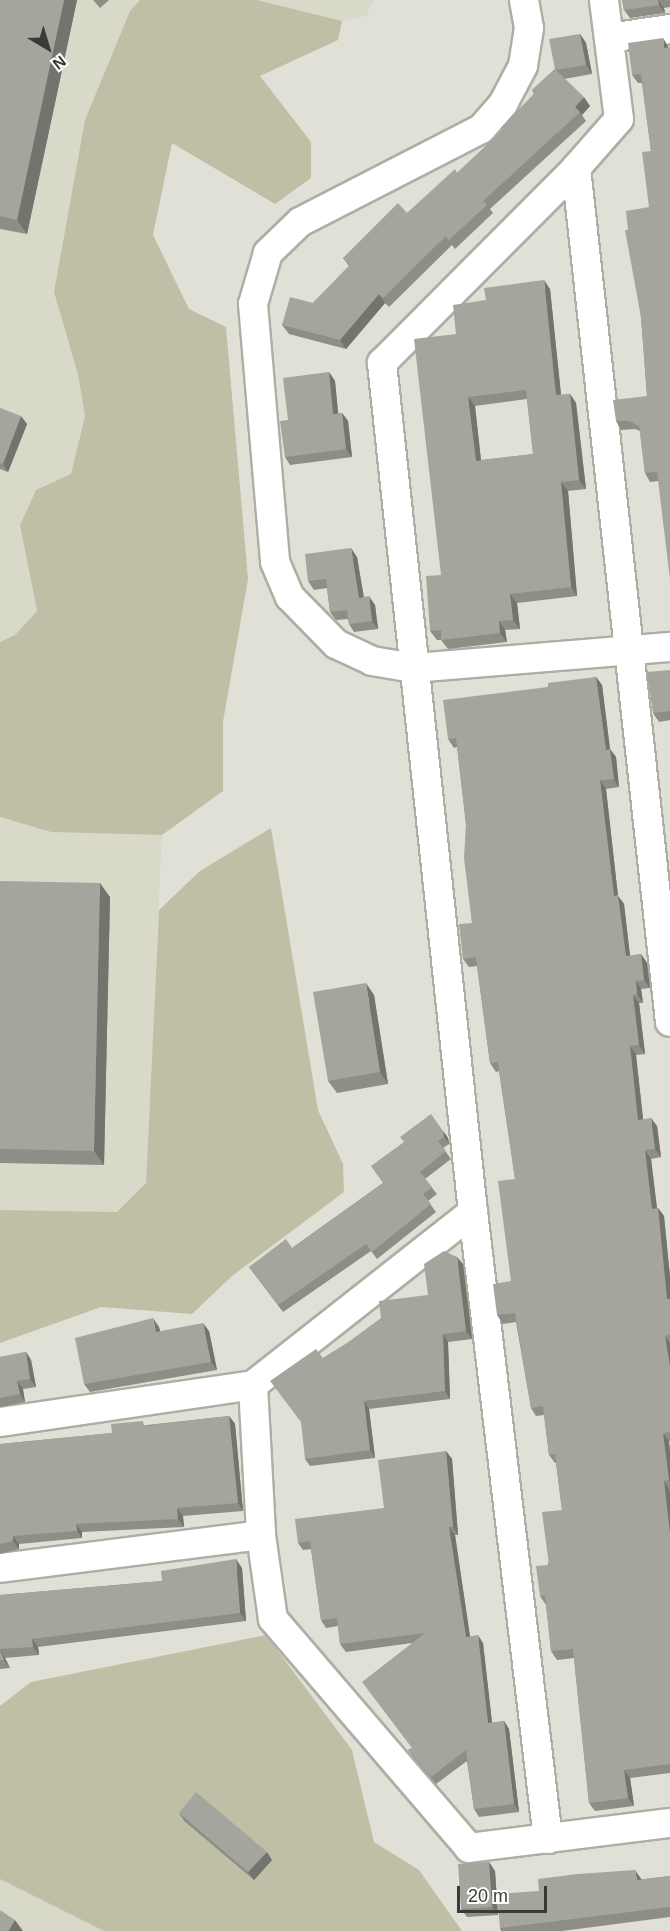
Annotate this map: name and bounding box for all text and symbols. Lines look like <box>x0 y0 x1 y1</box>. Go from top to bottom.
north arrow <box>18 18 78 78</box>
text: N <box>50 52 69 73</box>
scale bar <box>460 1874 550 1912</box>
text: 20 m <box>468 1886 508 1906</box>

